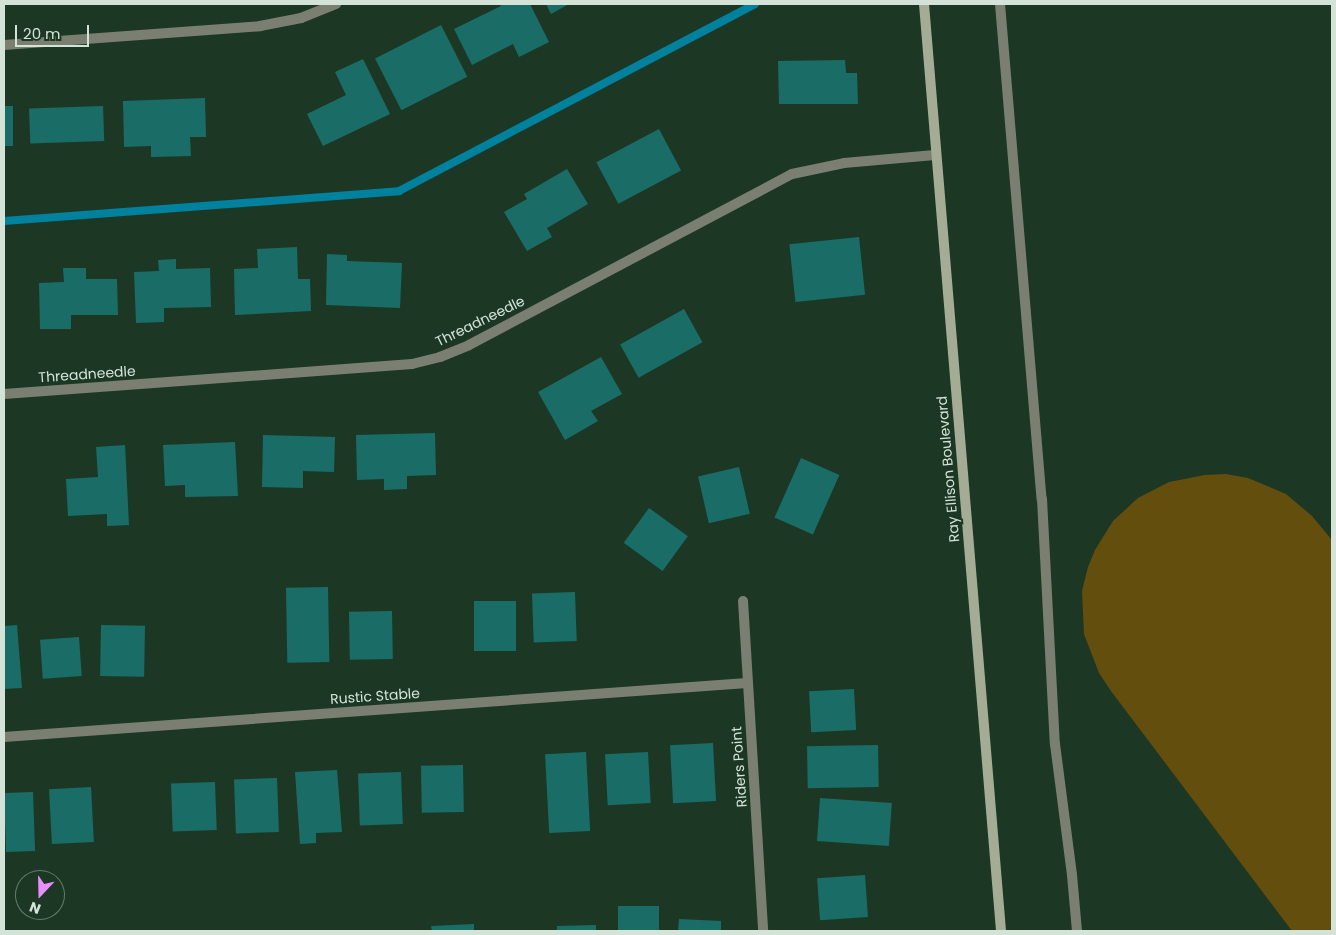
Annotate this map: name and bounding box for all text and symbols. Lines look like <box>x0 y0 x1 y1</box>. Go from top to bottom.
scale bar <box>18 15 91 47</box>
text: 20 m <box>23 23 61 44</box>
street label: Threadneedle <box>433 292 527 350</box>
street label: Threadneedle <box>38 362 136 386</box>
street label: Ray Ellison Boulevard <box>933 395 963 543</box>
street label: Rustic Stable <box>330 684 420 708</box>
street label: Riders Point <box>728 726 750 808</box>
north arrow <box>15 870 65 920</box>
text: N <box>26 897 43 919</box>

